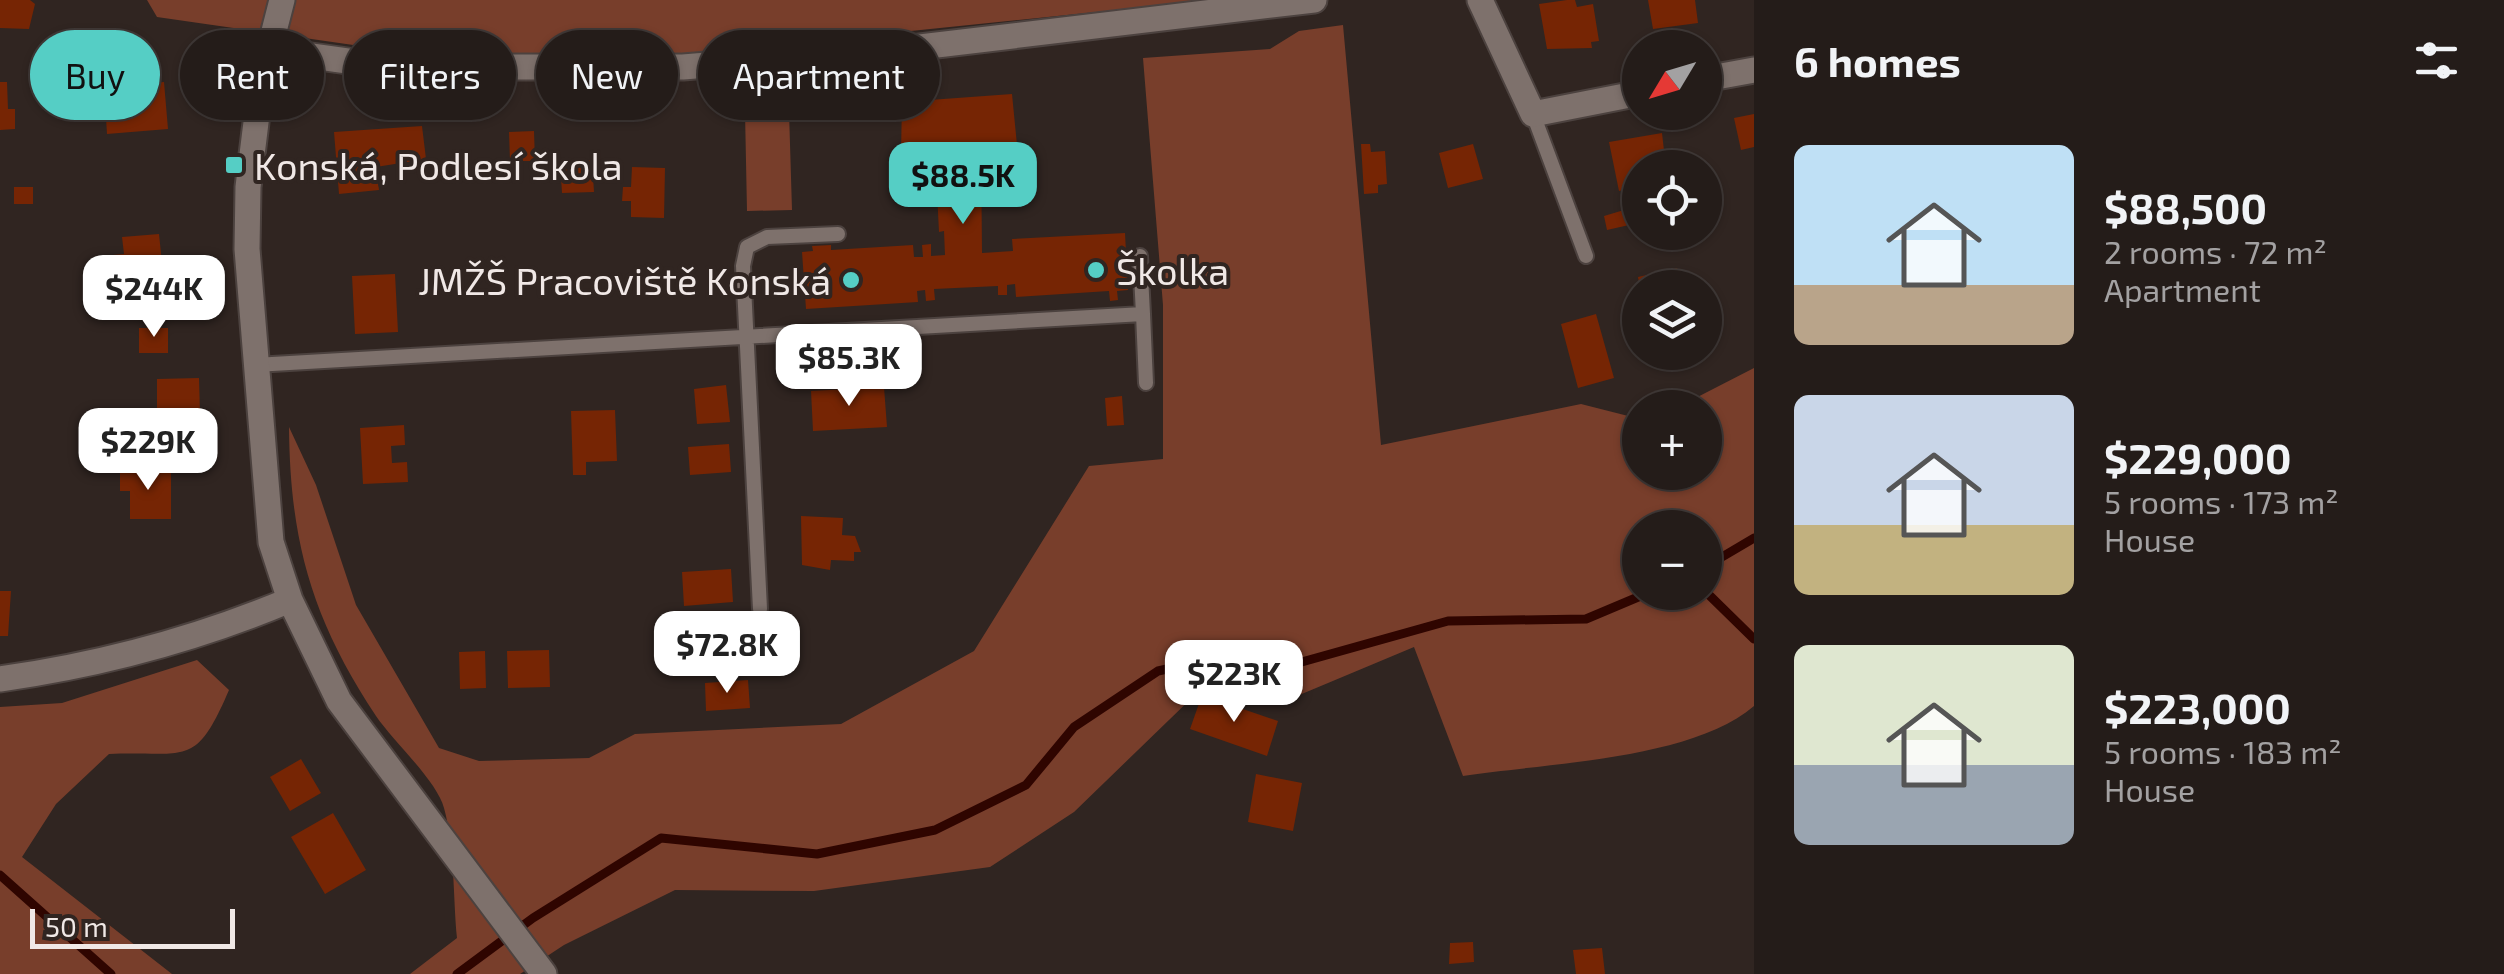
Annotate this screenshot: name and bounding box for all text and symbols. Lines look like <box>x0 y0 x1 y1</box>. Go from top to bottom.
chip: Buy <box>30 30 160 120</box>
chip: Rent <box>180 30 324 120</box>
chip: Filters <box>344 30 516 120</box>
chip: New <box>536 30 678 120</box>
chip: Apartment <box>698 30 940 120</box>
north arrow <box>1622 30 1722 130</box>
map controls <box>1622 30 1722 610</box>
icon: filters <box>2409 33 2464 88</box>
text: 6 homes <box>1794 35 1961 85</box>
place label: Konská, Podlesí škola <box>254 142 623 188</box>
pin: $88.5K <box>882 142 1044 227</box>
button: locate <box>1622 150 1722 250</box>
marker: Konská, Podlesí škola <box>223 154 245 176</box>
text: $88.5K <box>911 155 1015 193</box>
text: $88,500 <box>2104 182 2267 232</box>
icon: home <box>1874 185 1994 305</box>
text: 2 rooms · 72 m² <box>2104 232 2327 270</box>
place label: Školka <box>1116 247 1229 293</box>
pin: $244K <box>84 255 224 340</box>
place label: JMŽŠ Pracoviště Konská <box>418 257 831 303</box>
marker: Školka <box>1085 259 1107 281</box>
text: $244K <box>105 268 203 306</box>
marker: JMŽŠ Pracoviště Konská <box>840 269 862 291</box>
button: layers <box>1622 270 1722 370</box>
text: Apartment <box>2104 270 2261 308</box>
pin: $85.3K <box>768 324 930 409</box>
text: $85.3K <box>798 337 900 375</box>
button: + <box>1622 390 1722 490</box>
pin: $229K <box>78 408 218 493</box>
text: $229K <box>101 421 195 459</box>
text: $229,000 <box>2104 432 2292 482</box>
icon: home <box>1874 435 1994 555</box>
text: 5 rooms · 173 m² <box>2104 482 2339 520</box>
button: − <box>1622 510 1722 610</box>
text: House <box>2104 520 2195 558</box>
pin: $72.8K <box>646 611 808 696</box>
text: $72.8K <box>676 624 778 662</box>
pin: $223K <box>1164 640 1304 725</box>
text: $223K <box>1187 653 1281 691</box>
text: $223,000 <box>2104 682 2291 732</box>
icon: home <box>1874 685 1994 805</box>
text: 5 rooms · 183 m² <box>2104 732 2342 770</box>
text: House <box>2104 770 2195 808</box>
scale bar <box>30 904 235 948</box>
text: 50 m <box>45 909 108 943</box>

